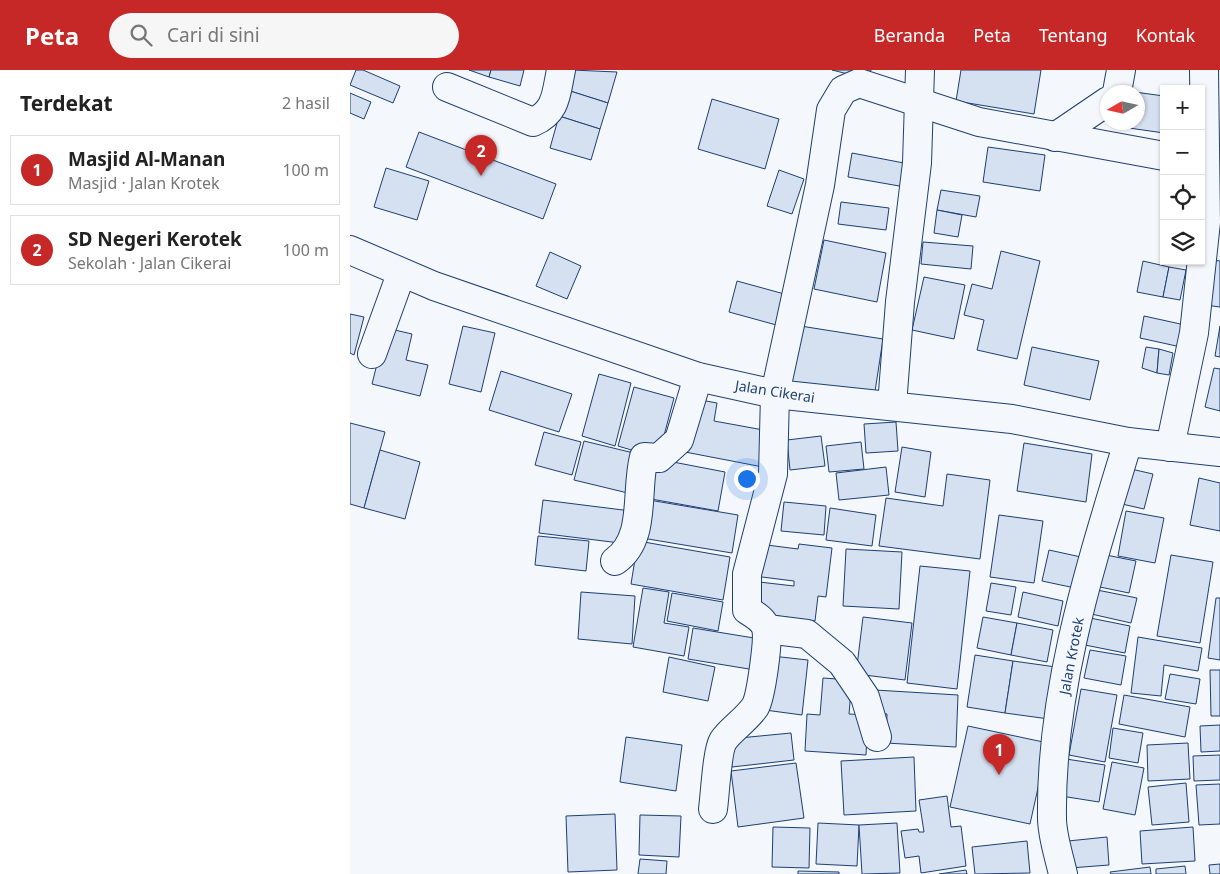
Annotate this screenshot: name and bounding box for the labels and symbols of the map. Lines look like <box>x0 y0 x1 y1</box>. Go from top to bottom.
north arrow <box>1100 85 1145 130</box>
pin: 2 <box>465 135 497 176</box>
street label: Jalan Cikerai <box>732 375 816 407</box>
your location <box>734 466 760 492</box>
street label: Jalan Krotek <box>1054 615 1088 698</box>
pin: 1 <box>983 734 1015 775</box>

